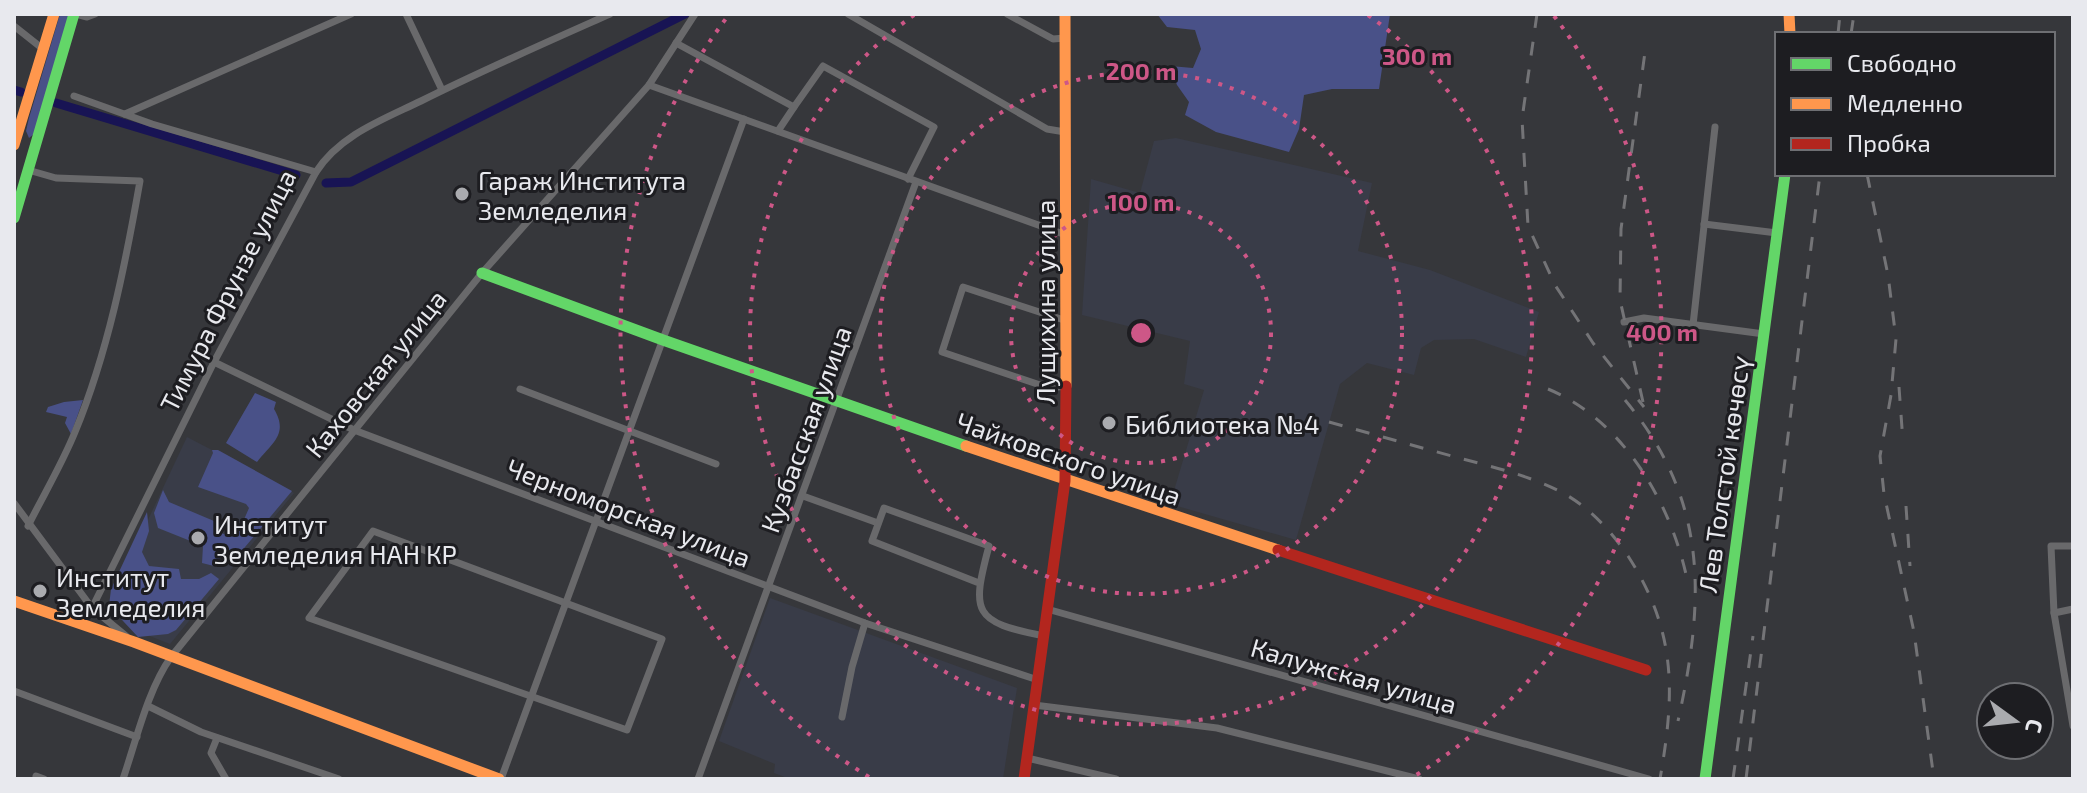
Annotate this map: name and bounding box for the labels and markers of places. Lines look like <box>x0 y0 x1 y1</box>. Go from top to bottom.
place label: Гараж Института Земледелия <box>478 164 686 225</box>
marker: Гараж Института Земледелия <box>453 185 471 203</box>
centre of rings <box>1127 319 1155 347</box>
place label: Библиотека №4 <box>1125 408 1320 439</box>
marker: Библиотека №4 <box>1100 414 1118 432</box>
place label: Институт Земледелия НАН КР <box>214 508 457 569</box>
marker: Институт Земледелия НАН КР <box>189 529 207 547</box>
place label: Институт Земледелия <box>56 561 205 622</box>
marker: Институт Земледелия <box>31 582 49 600</box>

